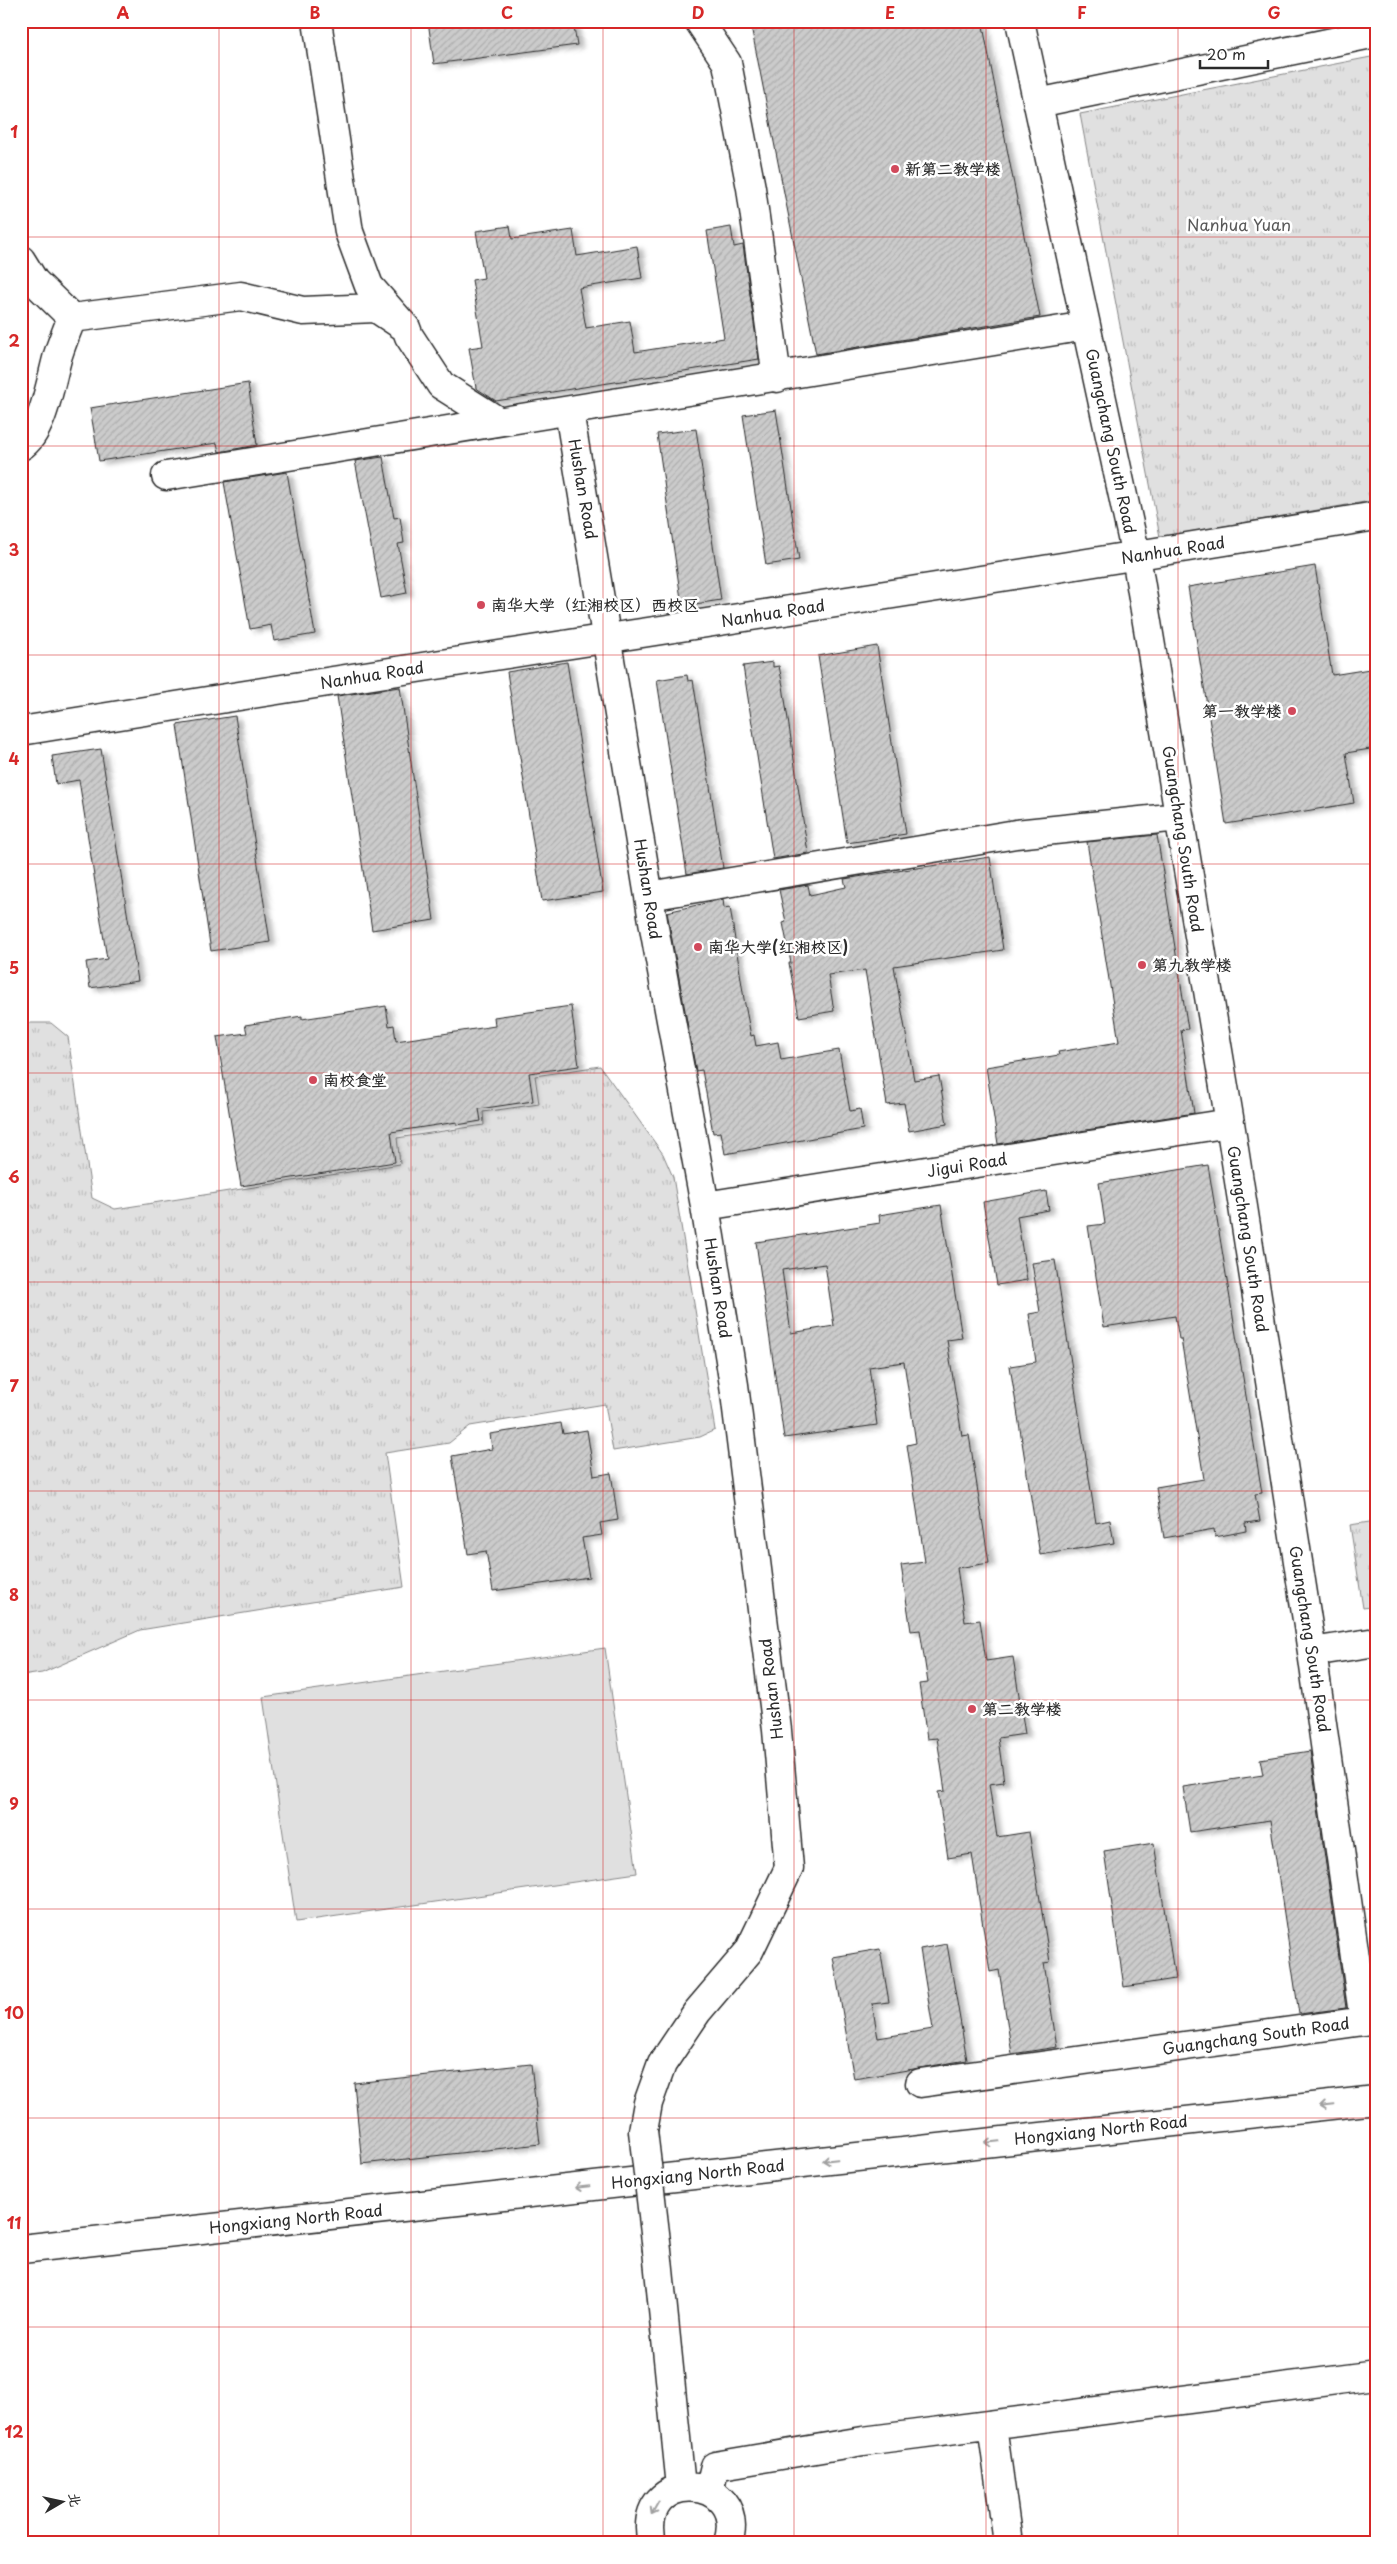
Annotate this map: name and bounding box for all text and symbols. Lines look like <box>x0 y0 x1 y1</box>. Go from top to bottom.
text: A <box>117 0 130 24</box>
text: B <box>310 0 321 24</box>
text: C <box>501 0 513 24</box>
text: D <box>692 0 704 24</box>
text: E <box>885 0 895 24</box>
text: F <box>1077 0 1087 24</box>
text: G <box>1267 0 1281 24</box>
scale bar <box>1200 38 1267 70</box>
text: 20 m <box>1207 42 1246 65</box>
text: 1 <box>10 119 18 143</box>
place label: 新第二教学楼 <box>905 156 1001 180</box>
marker: 新第二教学楼 <box>889 163 901 175</box>
park label: Nanhua Yuan <box>1187 212 1291 236</box>
text: 2 <box>8 328 20 352</box>
street label: Guangchang South Road <box>1081 346 1143 536</box>
street label: Hushan Road <box>563 437 605 541</box>
street label: Nanhua Road <box>1119 529 1226 569</box>
text: 3 <box>9 537 19 561</box>
place label: 南华大学（红湘校区）西校区 <box>491 592 699 616</box>
street label: Nanhua Road <box>719 592 826 632</box>
marker: 南华大学（红湘校区）西校区 <box>475 599 487 611</box>
street label: Nanhua Road <box>318 654 425 694</box>
place label: 第一教学楼 <box>1202 698 1282 722</box>
marker: 第一教学楼 <box>1286 705 1298 717</box>
street label: Guangchang South Road <box>1157 744 1211 934</box>
text: 4 <box>9 746 20 770</box>
street label: Hushan Road <box>629 837 669 941</box>
place label: 南华大学(红湘校区) <box>708 934 848 958</box>
marker: 南华大学(红湘校区) <box>692 941 704 953</box>
place label: 第九教学楼 <box>1152 952 1232 976</box>
text: 5 <box>9 955 19 979</box>
marker: 第九教学楼 <box>1136 959 1148 971</box>
place label: 南校食堂 <box>323 1067 387 1091</box>
marker: 南校食堂 <box>307 1074 319 1086</box>
street label: Guangchang South Road <box>1222 1144 1276 1334</box>
street label: Jigui Road <box>925 1146 1009 1182</box>
text: 6 <box>8 1164 20 1188</box>
street label: Hushan Road <box>699 1236 739 1340</box>
text: 7 <box>9 1373 19 1397</box>
street label: Guangchang South Road <box>1284 1544 1338 1734</box>
text: 8 <box>9 1582 19 1606</box>
street label: Hushan Road <box>752 1637 788 1741</box>
place label: 第二教学楼 <box>982 1696 1062 1720</box>
marker: 第二教学楼 <box>966 1703 978 1715</box>
text: 9 <box>9 1791 19 1815</box>
text: 10 <box>4 2000 24 2024</box>
street label: Guangchang South Road <box>1161 2010 1351 2060</box>
one-way arrow <box>1320 2100 1336 2110</box>
street label: Hongxiang North Road <box>1013 2108 1189 2150</box>
one-way arrow <box>984 2137 1000 2147</box>
street label: Hongxiang North Road <box>610 2152 786 2194</box>
one-way arrow <box>823 2155 839 2165</box>
one-way arrow <box>574 2182 590 2192</box>
street label: Hongxiang North Road <box>208 2197 384 2239</box>
text: 11 <box>7 2210 21 2234</box>
text: 12 <box>5 2419 23 2443</box>
north arrow <box>38 2476 88 2526</box>
text: 北 <box>64 2491 87 2508</box>
one-way arrow <box>650 2500 660 2515</box>

